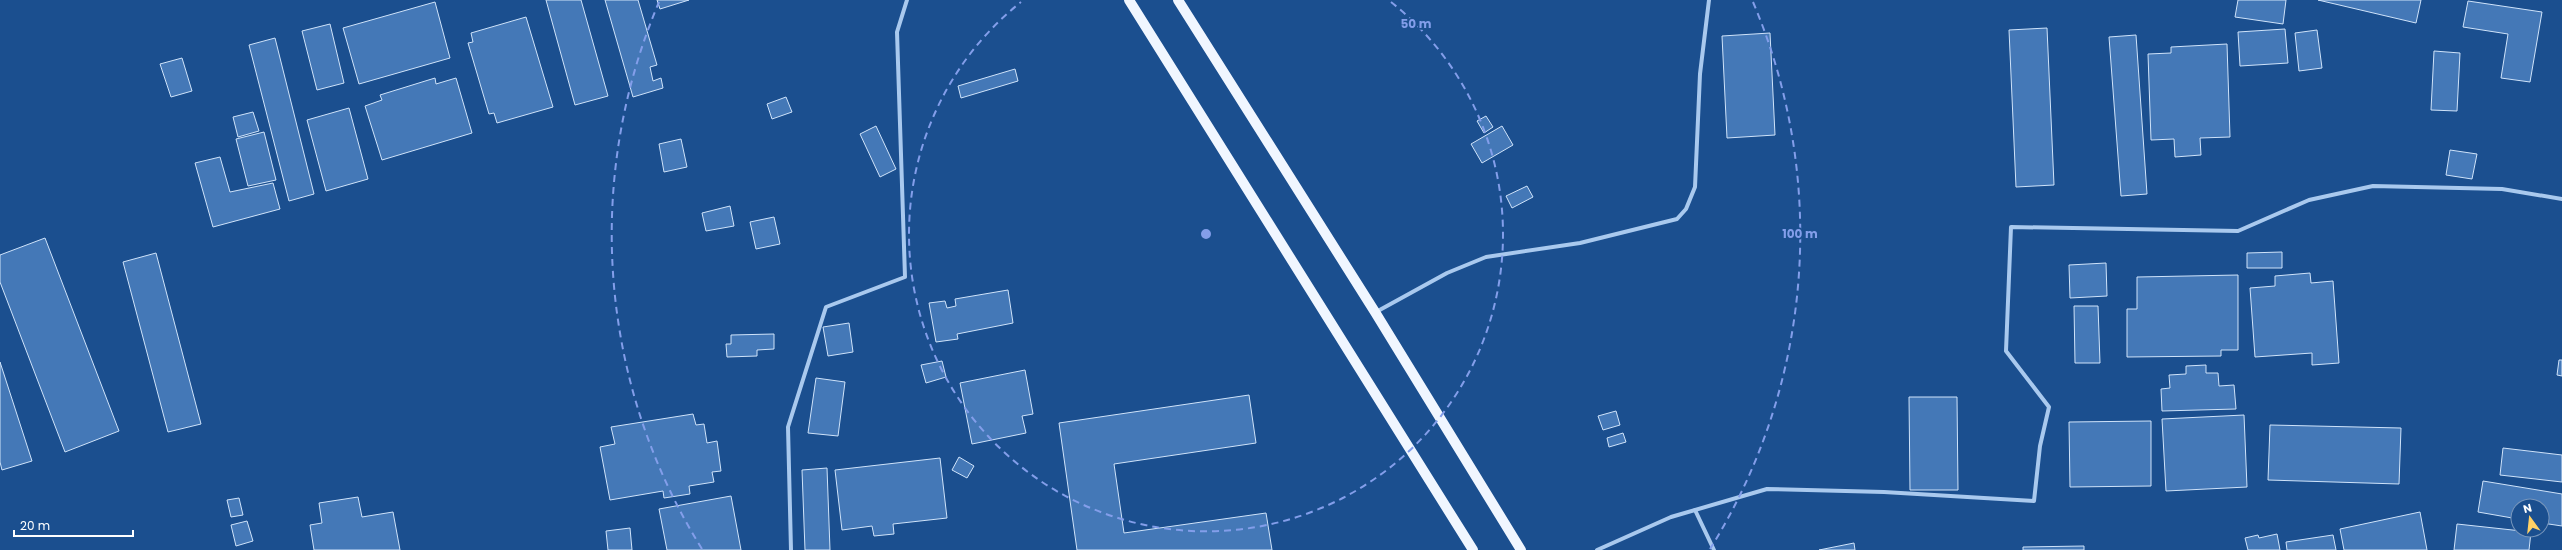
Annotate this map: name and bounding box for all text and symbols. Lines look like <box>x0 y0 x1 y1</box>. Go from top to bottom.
text: 50 m <box>1401 15 1432 32</box>
text: 100 m <box>1782 225 1818 242</box>
centre of rings <box>1199 227 1213 241</box>
north arrow <box>2510 498 2550 538</box>
text: N <box>2521 500 2533 517</box>
scale bar <box>14 512 133 538</box>
text: 20 m <box>20 517 50 534</box>

